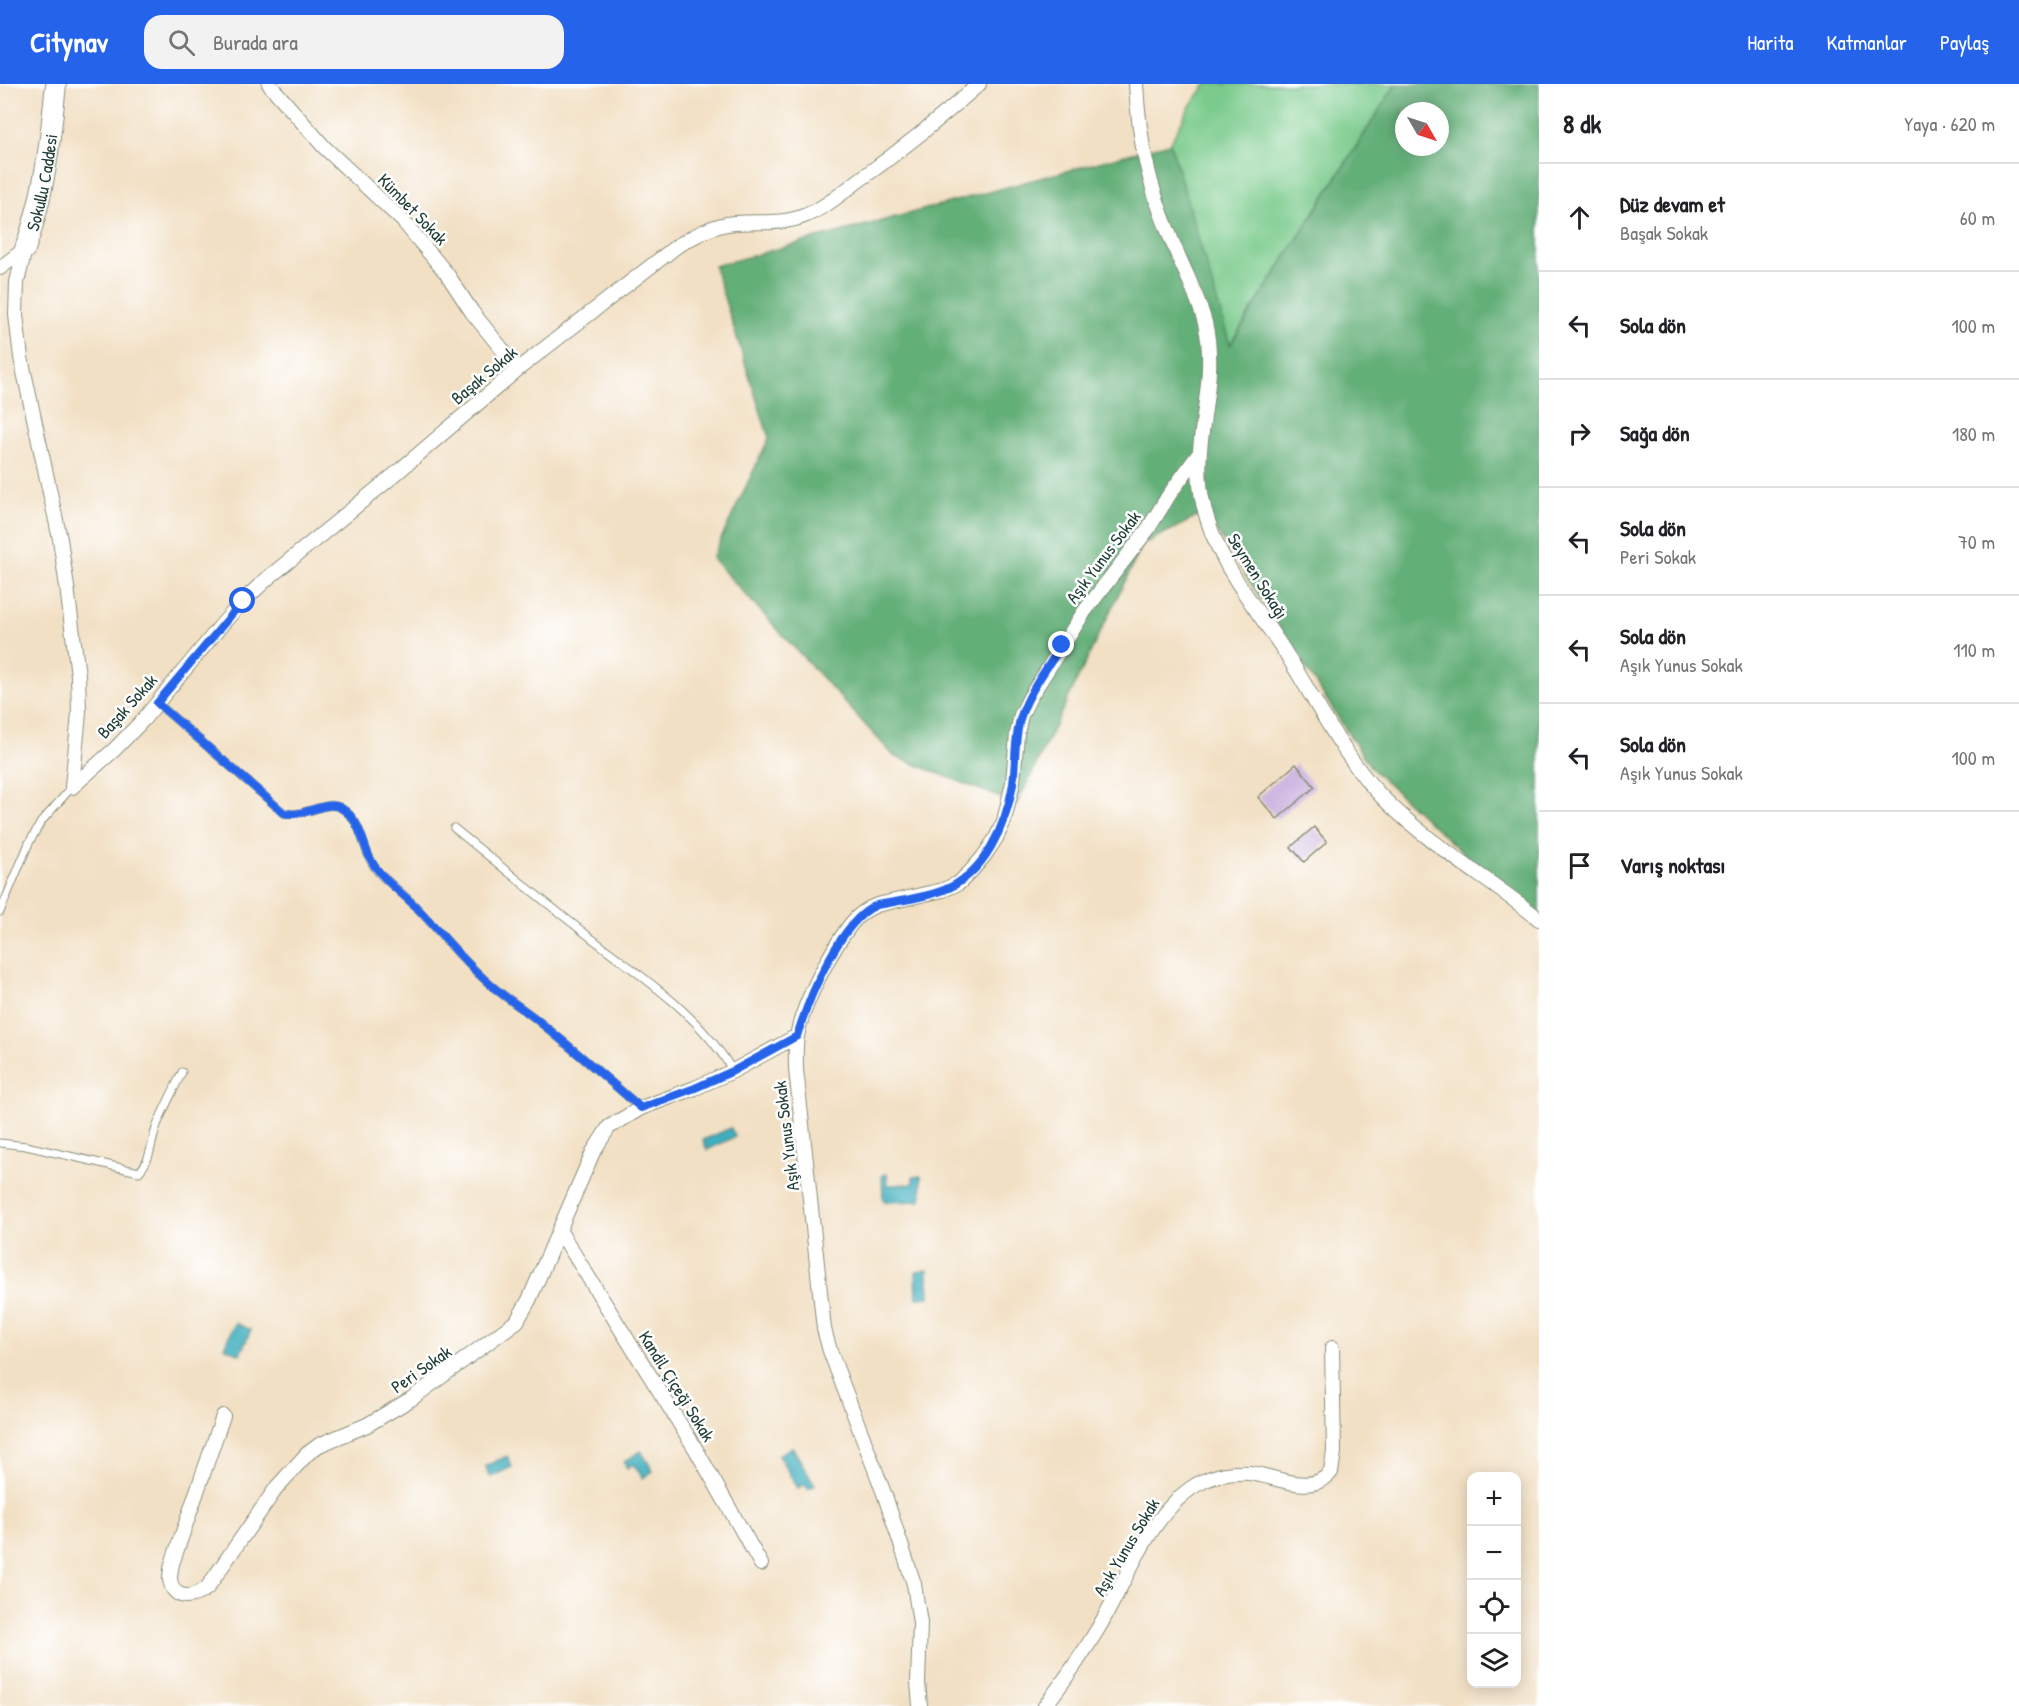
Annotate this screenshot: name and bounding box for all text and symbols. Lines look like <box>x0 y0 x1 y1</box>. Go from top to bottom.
search box <box>144 15 564 69</box>
text: Citynav <box>30 23 108 61</box>
icon: search <box>165 26 198 59</box>
text: Burada ara <box>213 27 298 57</box>
text: Harita <box>1747 28 1794 57</box>
text: Katmanlar <box>1827 28 1907 57</box>
text: Paylaş <box>1940 28 1989 57</box>
north arrow <box>1395 102 1449 156</box>
text: 8 dk <box>1563 106 1601 141</box>
text: Yaya · 620 m <box>1904 110 1995 137</box>
street label: Sokullu Caddesi <box>19 132 63 234</box>
street label: Kümbet Sokak <box>372 167 454 251</box>
text: Düz devam et <box>1620 189 1725 219</box>
icon: ahead <box>1563 201 1596 234</box>
text: 60 m <box>1960 204 1995 231</box>
text: Başak Sokak <box>1620 219 1708 246</box>
icon: left <box>1563 309 1596 342</box>
text: Sola dön <box>1620 310 1686 340</box>
text: 100 m <box>1952 312 1995 339</box>
street label: Başak Sokak <box>446 340 523 410</box>
icon: right <box>1563 417 1596 450</box>
text: Sağa dön <box>1620 418 1690 448</box>
text: 180 m <box>1952 420 1995 447</box>
street label: Aşık Yunus Sokak <box>1060 505 1147 609</box>
text: Sola dön <box>1620 513 1686 543</box>
icon: left <box>1563 525 1596 558</box>
street label: Seymen Sokağı <box>1222 528 1294 624</box>
text: 70 m <box>1958 528 1995 555</box>
text: Peri Sokak <box>1620 543 1696 570</box>
route start <box>229 587 255 613</box>
text: Sola dön <box>1620 621 1686 651</box>
route end <box>1048 631 1074 657</box>
icon: left <box>1563 633 1596 666</box>
text: 110 m <box>1953 636 1995 663</box>
text: Aşık Yunus Sokak <box>1620 651 1743 678</box>
street label: Başak Sokak <box>91 668 163 744</box>
text: Sola dön <box>1620 729 1686 759</box>
icon: left <box>1563 741 1596 774</box>
text: 100 m <box>1952 744 1995 771</box>
text: Aşık Yunus Sokak <box>1620 759 1743 786</box>
icon: arrive <box>1563 849 1596 882</box>
text: Varış noktası <box>1620 850 1725 880</box>
street label: Aşık Yunus Sokak <box>767 1079 805 1192</box>
street label: Kandil Çiçeği Sokak <box>633 1326 721 1447</box>
street label: Peri Sokak <box>386 1339 457 1399</box>
map controls <box>1467 1472 1521 1688</box>
button: + <box>1467 1472 1521 1526</box>
street label: Aşık Yunus Sokak <box>1087 1493 1165 1601</box>
button: − <box>1467 1526 1521 1580</box>
button: locate <box>1467 1580 1521 1634</box>
button: layers <box>1467 1634 1521 1688</box>

